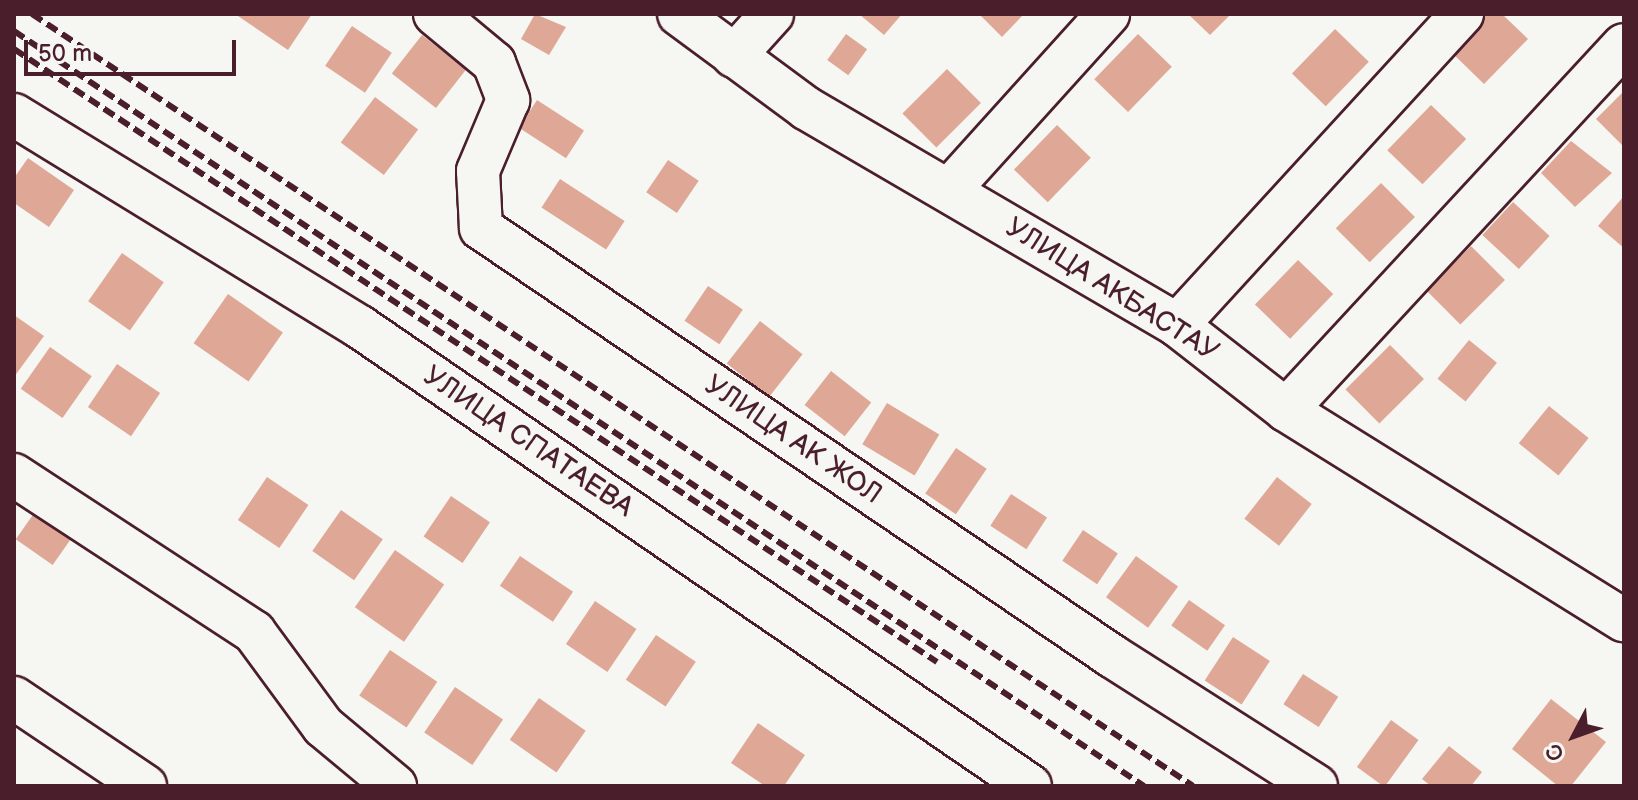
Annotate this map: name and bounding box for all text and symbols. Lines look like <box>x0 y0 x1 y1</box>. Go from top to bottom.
scale bar <box>28 24 240 74</box>
text: 50 m <box>38 39 92 68</box>
street label: УЛИЦА АКБАСТАУ <box>999 211 1225 369</box>
street label: УЛИЦА СПАТАЕВА <box>417 359 639 525</box>
street label: УЛИЦА АК ЖОЛ <box>698 368 888 512</box>
north arrow <box>1534 696 1614 776</box>
text: С <box>1540 737 1571 767</box>

